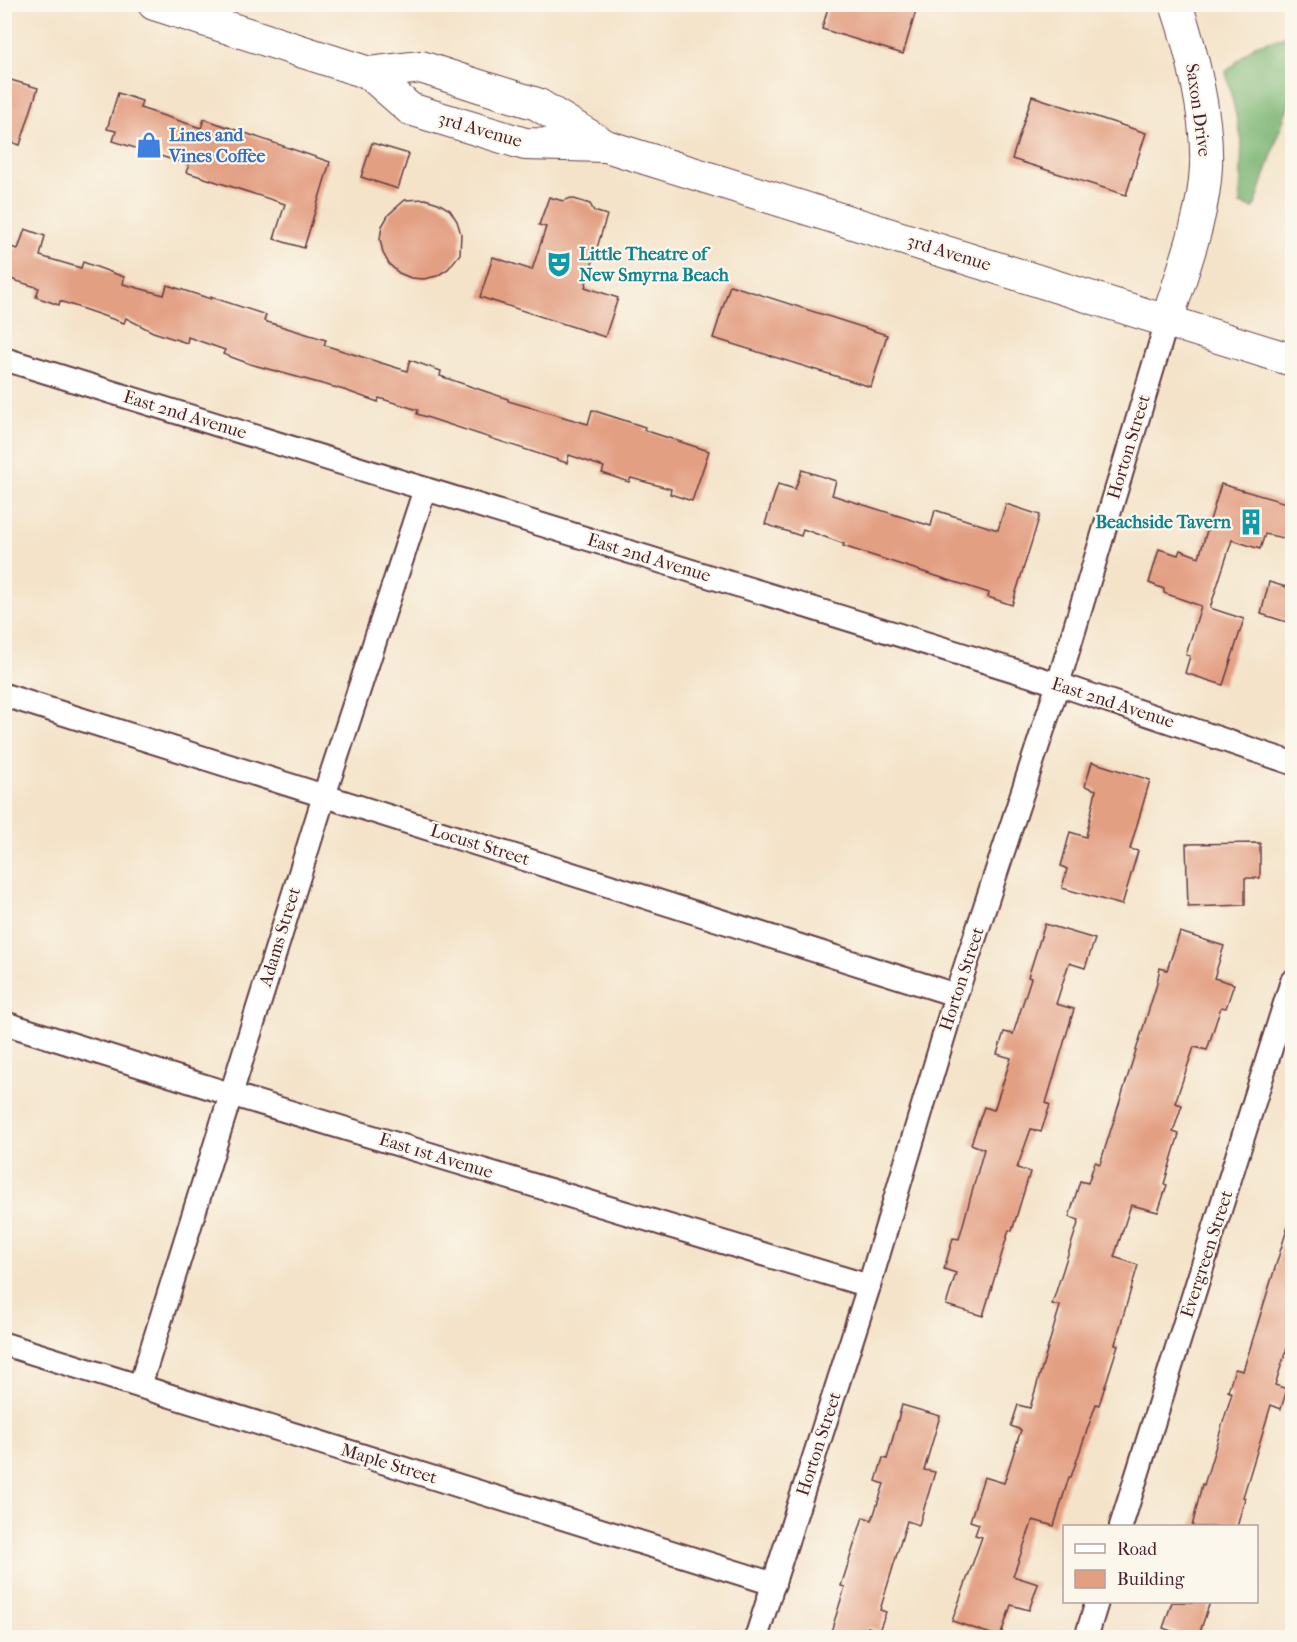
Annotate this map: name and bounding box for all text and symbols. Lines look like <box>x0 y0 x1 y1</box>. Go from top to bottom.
street label: Saxon Drive <box>1181 62 1215 158</box>
street label: 3rd Avenue <box>435 108 525 152</box>
place label: Lines and Vines Coffee <box>168 125 266 167</box>
shop icon: Lines and Vines Coffee <box>134 130 164 160</box>
street label: 3rd Avenue <box>905 230 994 276</box>
place label: Little Theatre of New Smyrna Beach <box>579 244 730 286</box>
theatre icon: Little Theatre of New Smyrna Beach <box>544 249 574 279</box>
street label: East 2nd Avenue <box>121 386 249 444</box>
street label: Horton Street <box>1103 392 1155 502</box>
building icon: Beachside Tavern <box>1236 507 1266 537</box>
place label: Beachside Tavern <box>1095 512 1232 533</box>
street label: East 2nd Avenue <box>585 529 713 587</box>
street label: East 2nd Avenue <box>1049 673 1177 733</box>
street label: Locust Street <box>428 820 533 870</box>
street label: Adams Street <box>255 884 305 990</box>
street label: Horton Street <box>935 924 989 1034</box>
street label: East 1st Avenue <box>377 1129 495 1183</box>
street label: Evergreen Street <box>1177 1187 1238 1320</box>
street label: Horton Street <box>792 1389 846 1499</box>
street label: Maple Street <box>338 1439 440 1489</box>
legend <box>1063 1525 1258 1603</box>
text: Road <box>1117 1539 1157 1560</box>
text: Building <box>1117 1569 1185 1590</box>

